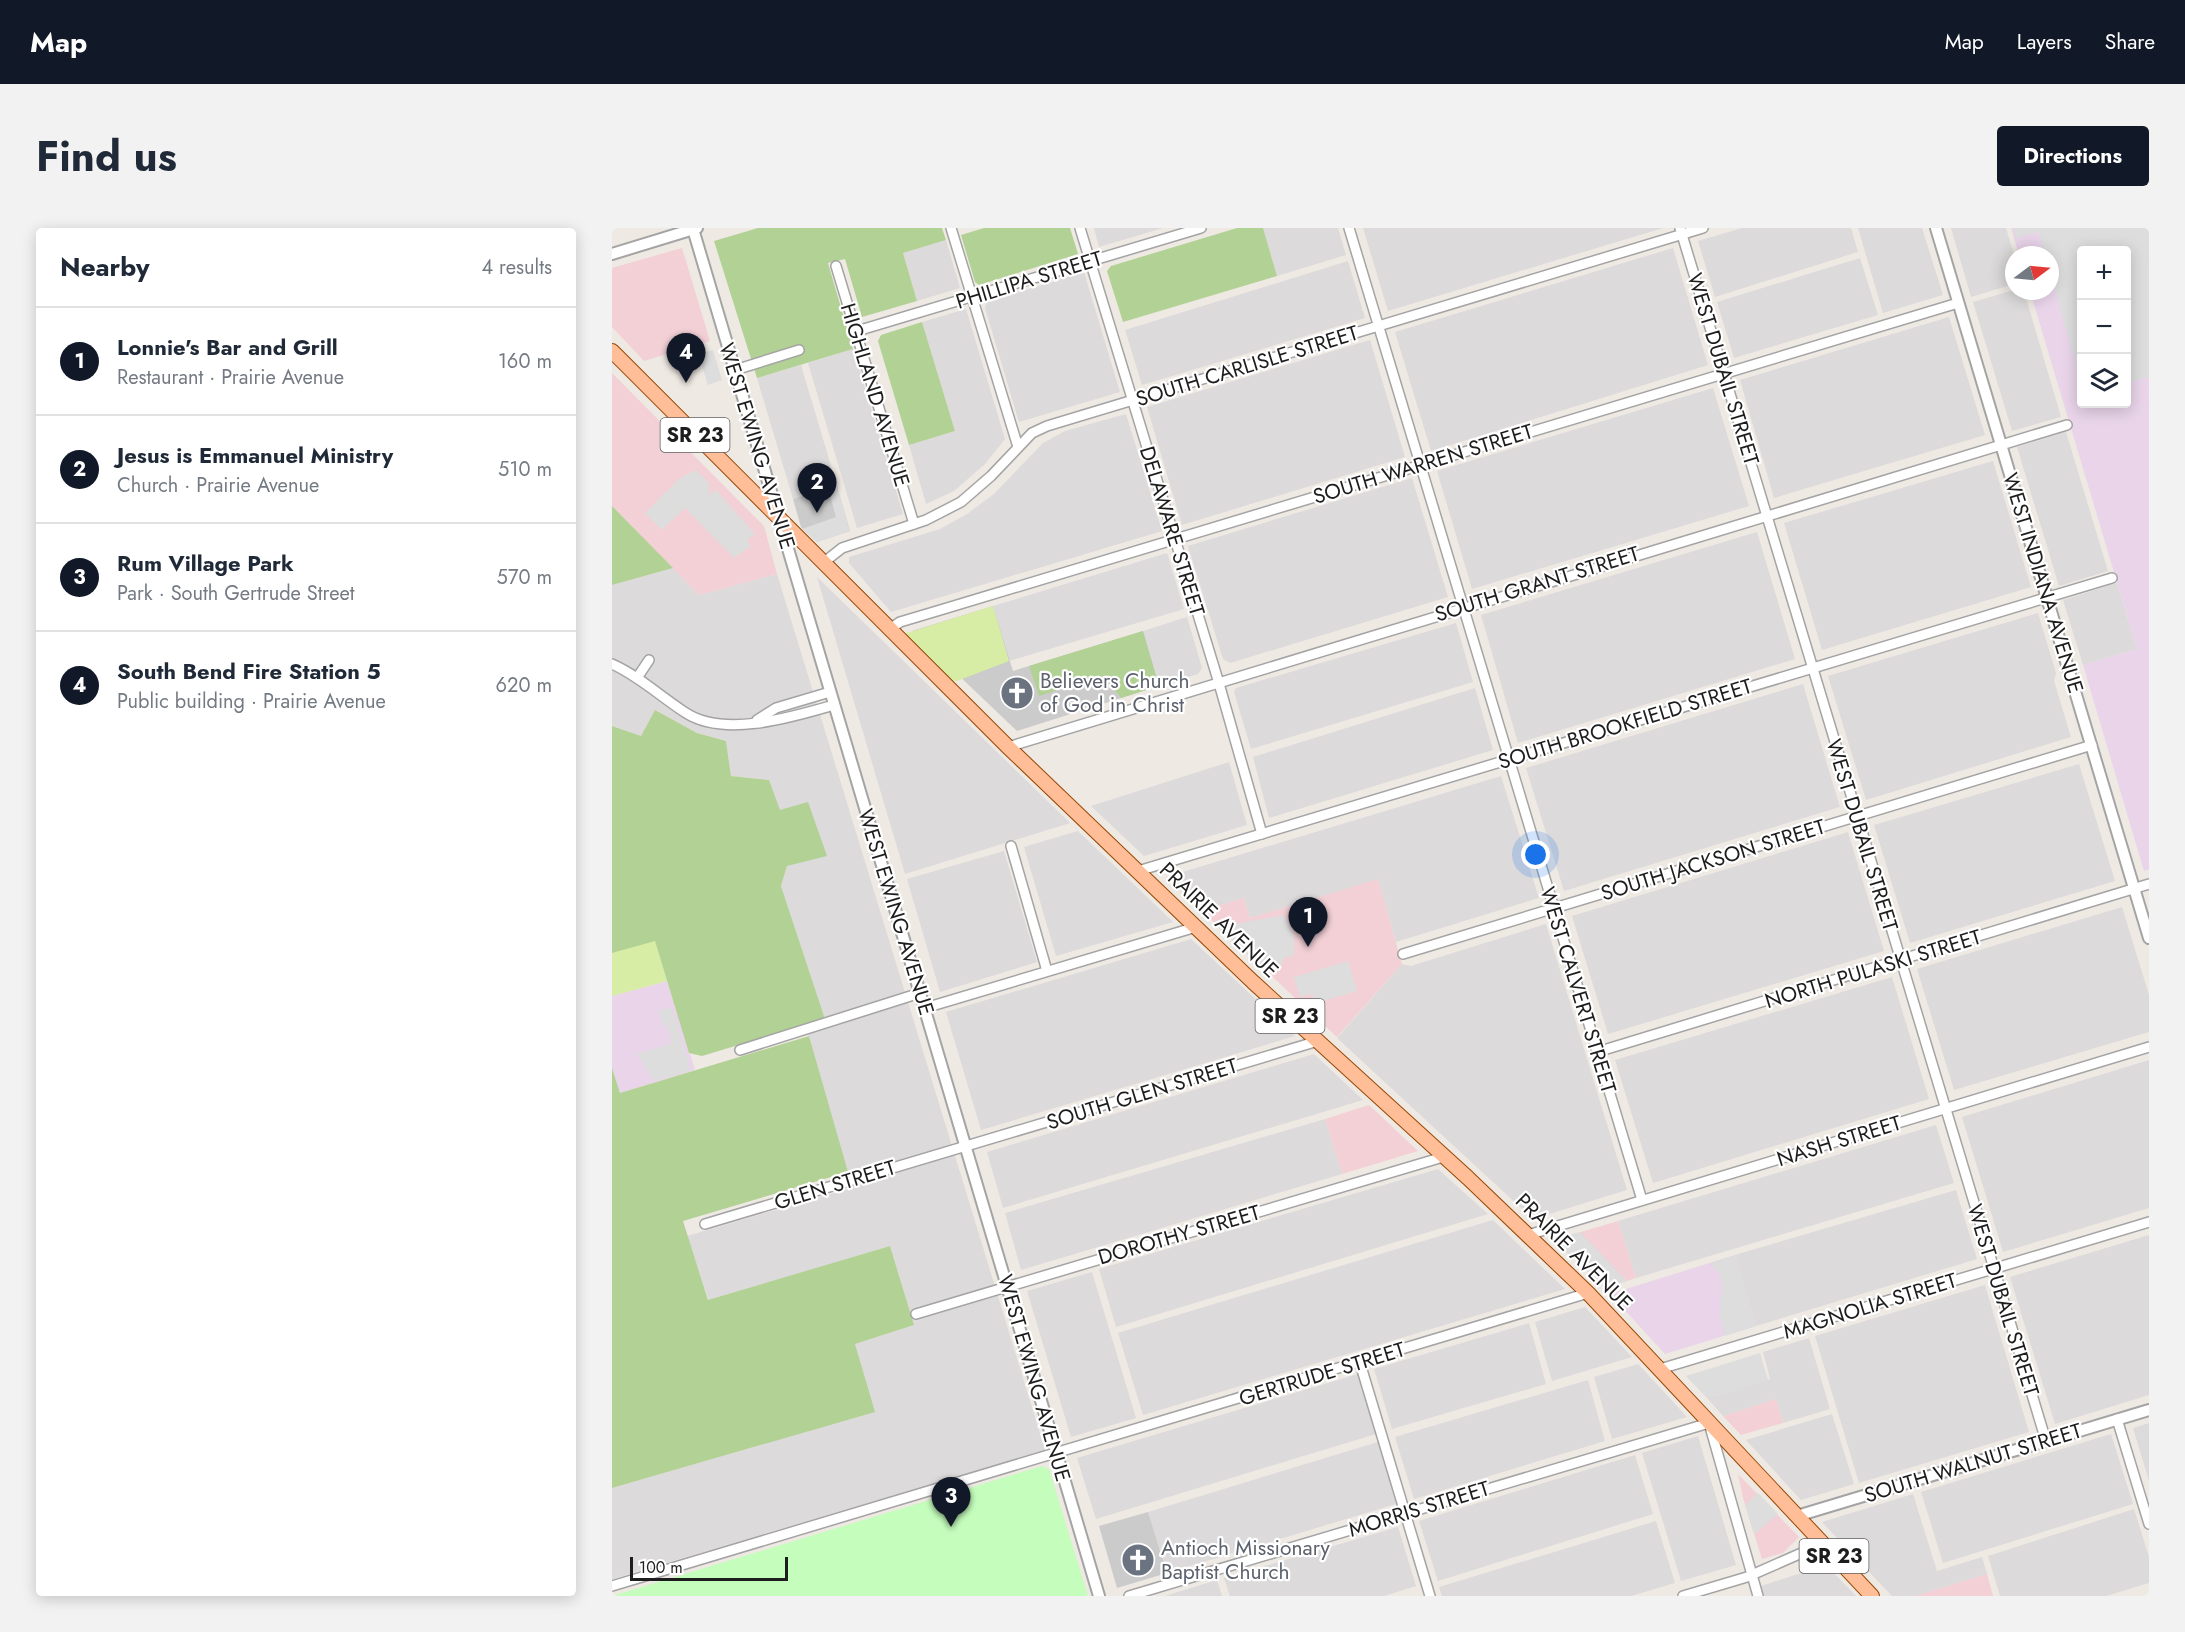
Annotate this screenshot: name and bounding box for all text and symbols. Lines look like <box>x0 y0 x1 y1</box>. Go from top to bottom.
text: Map <box>30 22 87 63</box>
text: Map <box>1945 27 1984 57</box>
text: Layers <box>2017 27 2072 57</box>
text: Share <box>2105 27 2155 57</box>
text: Find us <box>36 126 177 187</box>
button: Directions <box>1997 126 2149 186</box>
street label: PHILLIPA STREET <box>952 243 1106 317</box>
north arrow <box>2005 246 2059 300</box>
map controls <box>2077 246 2131 408</box>
button: + <box>2077 246 2131 300</box>
text: Nearby <box>60 248 149 286</box>
text: 4 results <box>481 253 552 282</box>
street label: WEST DUBAIL STREET <box>1680 269 1767 469</box>
street label: HIGHLAND AVENUE <box>833 300 917 490</box>
button: − <box>2077 300 2131 354</box>
street label: SOUTH CARLISLE STREET <box>1132 318 1362 414</box>
text: Lonnie's Bar and Grill <box>117 331 338 363</box>
pin: 4 <box>666 334 706 383</box>
street label: WEST EWING AVENUE <box>711 339 803 553</box>
text: 1 <box>74 347 85 376</box>
text: 160 m <box>498 347 552 376</box>
button: layers <box>2077 354 2131 408</box>
text: Restaurant · Prairie Avenue <box>117 363 344 392</box>
street label: SOUTH WARREN STREET <box>1309 416 1537 512</box>
road number: SR 23 <box>660 418 730 452</box>
text: Jesus is Emmanuel Ministry <box>117 439 393 471</box>
street label: DELAWARE STREET <box>1132 443 1212 620</box>
text: 2 <box>73 455 86 484</box>
text: 510 m <box>498 455 552 484</box>
pin: 2 <box>798 464 836 513</box>
street label: WEST INDIANA AVENUE <box>1995 469 2091 697</box>
text: Church · Prairie Avenue <box>117 471 319 500</box>
street label: SOUTH GRANT STREET <box>1431 539 1643 629</box>
text: Rum Village Park <box>117 547 294 579</box>
text: 3 <box>73 563 86 592</box>
text: 570 m <box>497 563 552 592</box>
text: Park · South Gertrude Street <box>117 579 355 608</box>
text: South Bend Fire Station 5 <box>117 655 381 687</box>
place label: Believers Church of God in Christ <box>1040 666 1189 720</box>
text: 4 <box>73 671 86 700</box>
text: 620 m <box>496 671 552 700</box>
street label: SOUTH BROOKFIELD STREET <box>1494 671 1756 777</box>
church icon: Believers Church of God in Christ <box>999 675 1035 711</box>
text: Public building · Prairie Avenue <box>117 687 386 716</box>
street label: WEST DUBAIL STREET <box>1819 735 1906 935</box>
street label: WEST EWING AVENUE <box>850 805 942 1019</box>
street label: SOUTH JACKSON STREET <box>1597 811 1829 908</box>
your location <box>1521 840 1550 869</box>
street label: PRAIRIE AVENUE <box>1153 855 1285 985</box>
street label: WEST CALVERT STREET <box>1532 883 1624 1097</box>
pin: 1 <box>1288 898 1328 947</box>
street label: NORTH PULASKI STREET <box>1761 922 1985 1016</box>
road number: SR 23 <box>1256 999 1324 1033</box>
street label: SOUTH GLEN STREET <box>1043 1051 1241 1137</box>
street label: NASH STREET <box>1773 1108 1905 1174</box>
street label: GLEN STREET <box>770 1152 900 1218</box>
street label: PRAIRIE AVENUE <box>1509 1187 1639 1317</box>
street label: DOROTHY STREET <box>1094 1197 1264 1272</box>
street label: WEST DUBAIL STREET <box>1960 1200 2047 1400</box>
street label: MAGNOLIA STREET <box>1780 1265 1961 1347</box>
street label: WEST EWING AVENUE <box>990 1271 1078 1485</box>
street label: GERTRUDE STREET <box>1235 1334 1409 1414</box>
street label: SOUTH WALNUT STREET <box>1861 1416 2086 1510</box>
street label: MORRIS STREET <box>1345 1473 1493 1545</box>
pin: 3 <box>932 1478 970 1527</box>
place label: Antioch Missionary Baptist Church <box>1161 1533 1330 1587</box>
road number: SR 23 <box>1800 1539 1868 1573</box>
church icon: Antioch Missionary Baptist Church <box>1120 1542 1156 1578</box>
scale bar <box>630 1554 788 1582</box>
text: 100 m <box>639 1556 683 1579</box>

